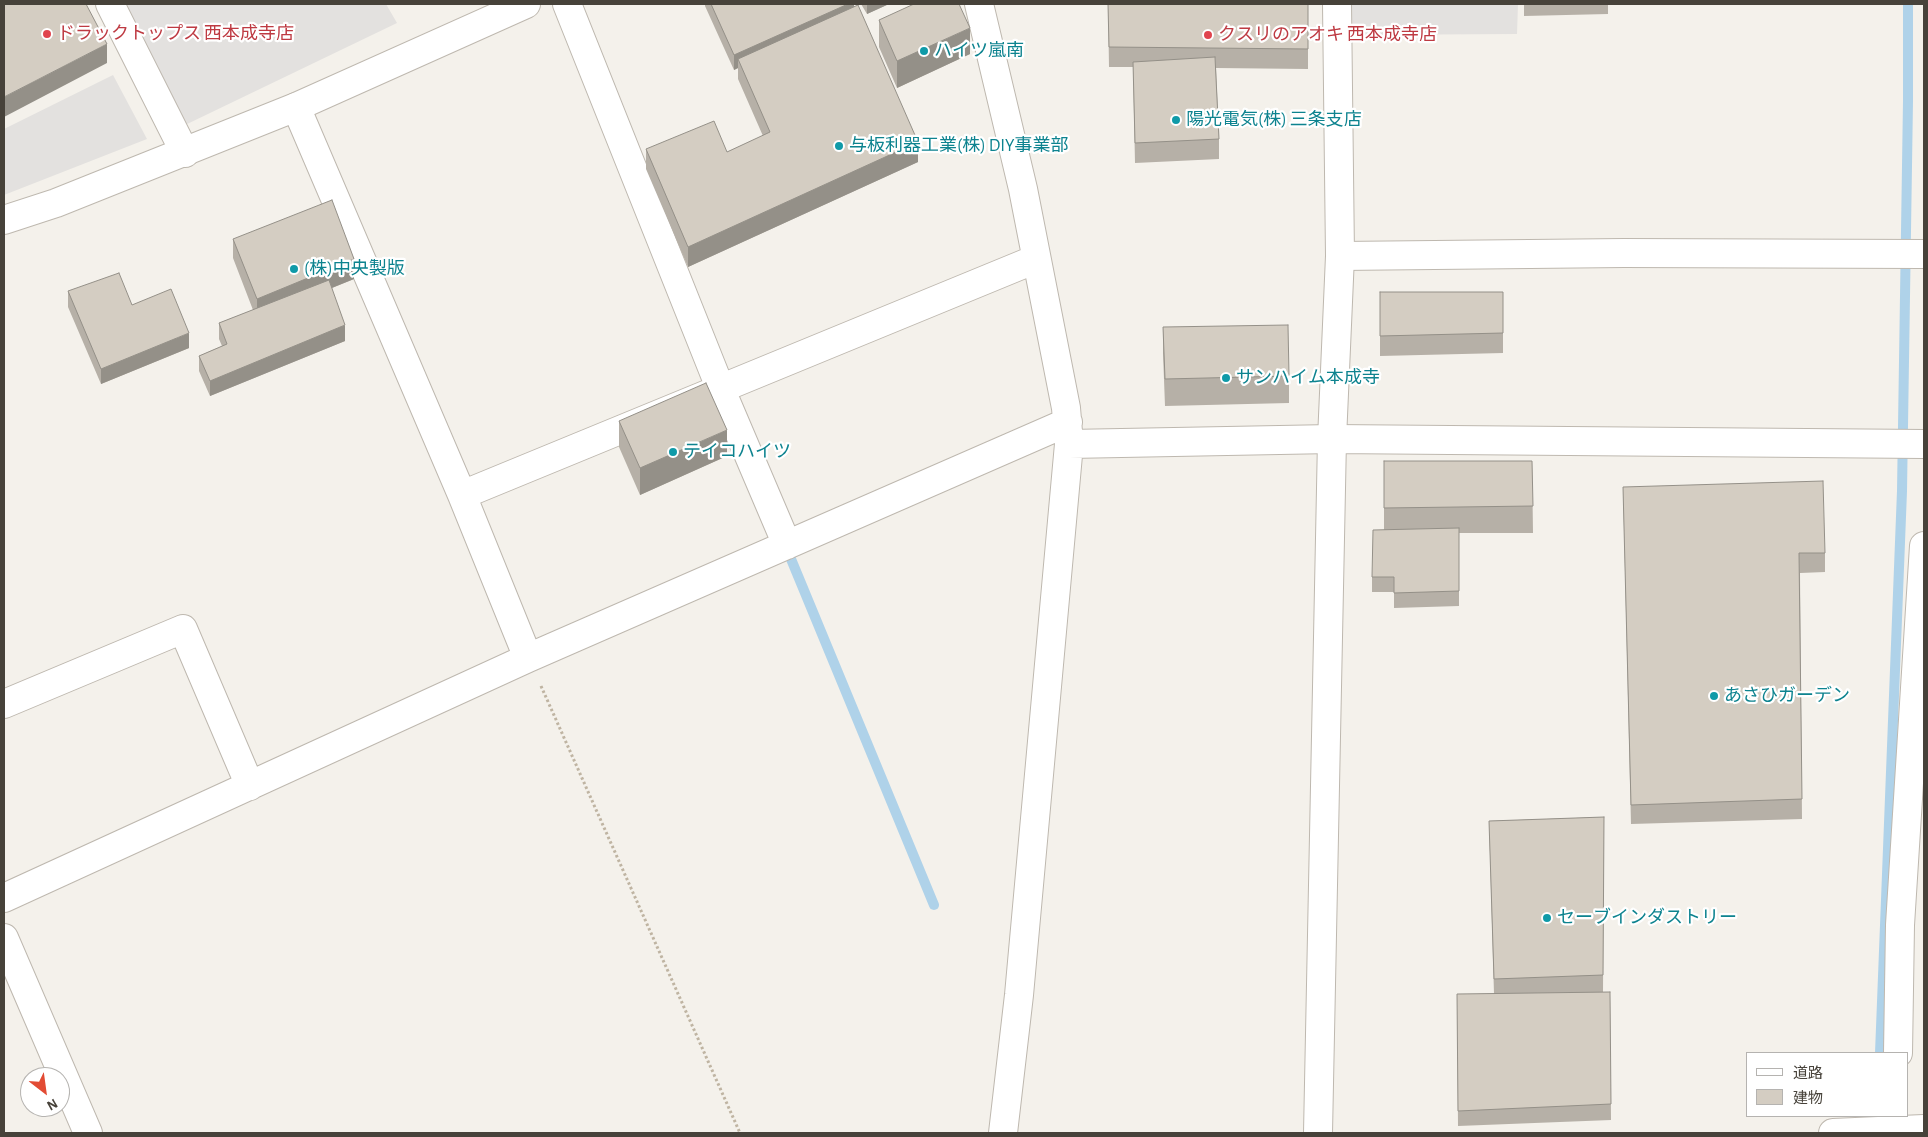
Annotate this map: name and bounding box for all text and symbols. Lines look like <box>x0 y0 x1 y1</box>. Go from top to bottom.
place label: ドラックトップス 西本成寺店 <box>57 23 294 45</box>
place label: クスリのアオキ 西本成寺店 <box>1218 24 1437 46</box>
marker: ドラックトップス 西本成寺店 <box>41 28 53 40</box>
marker: クスリのアオキ 西本成寺店 <box>1202 29 1214 41</box>
place label: ハイツ嵐南 <box>934 40 1024 62</box>
marker: ハイツ嵐南 <box>918 45 930 57</box>
place label: 陽光電気(株) 三条支店 <box>1186 109 1362 131</box>
marker: 陽光電気(株) 三条支店 <box>1170 114 1182 126</box>
place label: 与板利器工業(株) DIY事業部 <box>849 135 1069 157</box>
marker: 与板利器工業(株) DIY事業部 <box>833 140 845 152</box>
place label: (株)中央製版 <box>304 258 405 280</box>
marker: (株)中央製版 <box>288 263 300 275</box>
place label: サンハイム本成寺 <box>1236 367 1380 389</box>
marker: サンハイム本成寺 <box>1220 372 1232 384</box>
place label: テイコハイツ <box>683 441 791 463</box>
marker: テイコハイツ <box>667 446 679 458</box>
place label: あさひガーデン <box>1724 685 1850 707</box>
marker: あさひガーデン <box>1708 690 1720 702</box>
place label: セーブインダストリー <box>1557 907 1737 929</box>
marker: セーブインダストリー <box>1541 912 1553 924</box>
legend <box>1746 1052 1908 1117</box>
text: 道路 <box>1793 1066 1823 1081</box>
north arrow <box>20 1067 70 1117</box>
text: 建物 <box>1793 1091 1823 1106</box>
text: N <box>44 1096 60 1113</box>

